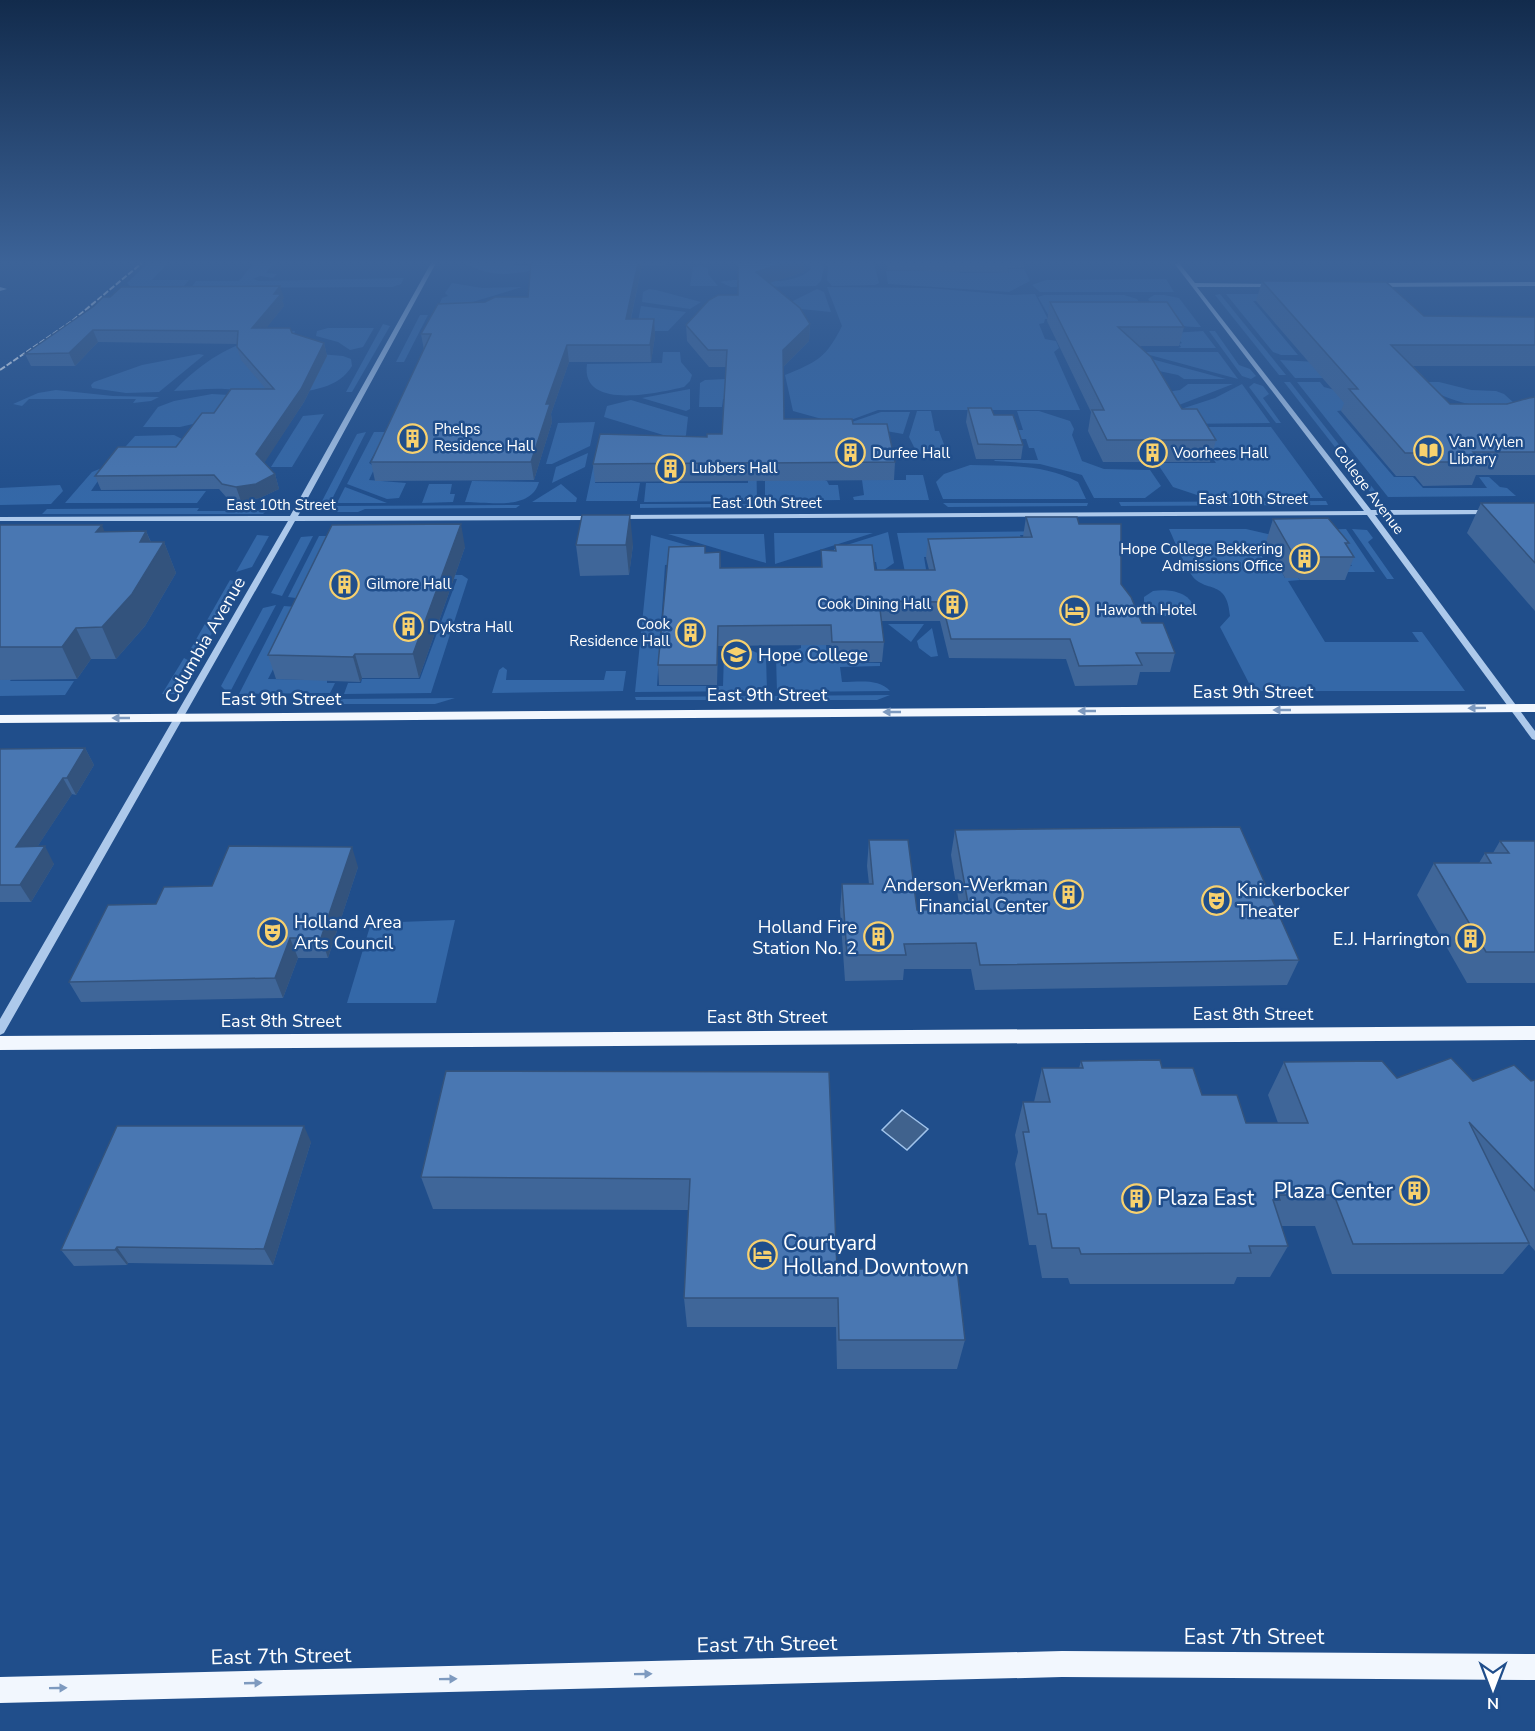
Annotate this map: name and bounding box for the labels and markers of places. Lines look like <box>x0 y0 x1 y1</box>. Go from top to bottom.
place label: Phelps Residence Hall <box>434 419 535 456</box>
building icon: Phelps Residence Hall <box>397 422 429 454</box>
place label: Van Wylen Library <box>1448 432 1523 469</box>
library icon: Van Wylen Library <box>1412 435 1444 467</box>
building icon: Durfee Hall <box>835 437 867 469</box>
building icon: Voorhees Hall <box>1136 437 1168 469</box>
place label: Durfee Hall <box>872 443 951 463</box>
place label: Voorhees Hall <box>1172 443 1269 463</box>
building icon: Lubbers Hall <box>654 452 686 484</box>
place label: Lubbers Hall <box>691 458 778 478</box>
place label: Hope College Bekkering Admissions Office <box>1120 539 1283 576</box>
building icon: Hope College Bekkering Admissions Office <box>1288 542 1320 574</box>
building icon: Gilmore Hall <box>329 568 361 600</box>
place label: Gilmore Hall <box>366 574 452 594</box>
building icon: Cook Dining Hall <box>936 588 968 620</box>
place label: Cook Dining Hall <box>817 594 932 614</box>
hotel icon: Haworth Hotel <box>1059 594 1091 626</box>
place label: Haworth Hotel <box>1096 600 1197 620</box>
building icon: Dykstra Hall <box>392 611 424 643</box>
place label: Cook Residence Hall <box>569 614 671 651</box>
place label: Dykstra Hall <box>429 617 513 637</box>
building icon: Cook Residence Hall <box>675 617 707 649</box>
school or university icon: Hope College <box>721 639 753 671</box>
place label: Hope College <box>758 643 868 667</box>
place label: Anderson-Werkman Financial Center <box>884 873 1049 918</box>
place label: Knickerbocker Theater <box>1237 878 1350 923</box>
building icon: Anderson-Werkman Financial Center <box>1053 879 1085 911</box>
theatre icon: Knickerbocker Theater <box>1200 884 1232 916</box>
place label: Holland Area Arts Council <box>294 910 402 955</box>
place label: Holland Fire Station No. 2 <box>752 915 857 960</box>
theatre icon: Holland Area Arts Council <box>257 916 289 948</box>
building icon: Holland Fire Station No. 2 <box>862 921 894 953</box>
building icon: E.J. Harrington <box>1455 923 1487 955</box>
place label: E.J. Harrington <box>1333 927 1450 951</box>
building icon: Plaza Center <box>1398 1175 1430 1207</box>
place label: Plaza Center <box>1274 1177 1393 1205</box>
building icon: Plaza East <box>1120 1182 1152 1214</box>
place label: Plaza East <box>1157 1184 1255 1212</box>
place label: Courtyard Holland Downtown <box>783 1229 969 1281</box>
hotel icon: Courtyard Holland Downtown <box>746 1239 778 1271</box>

